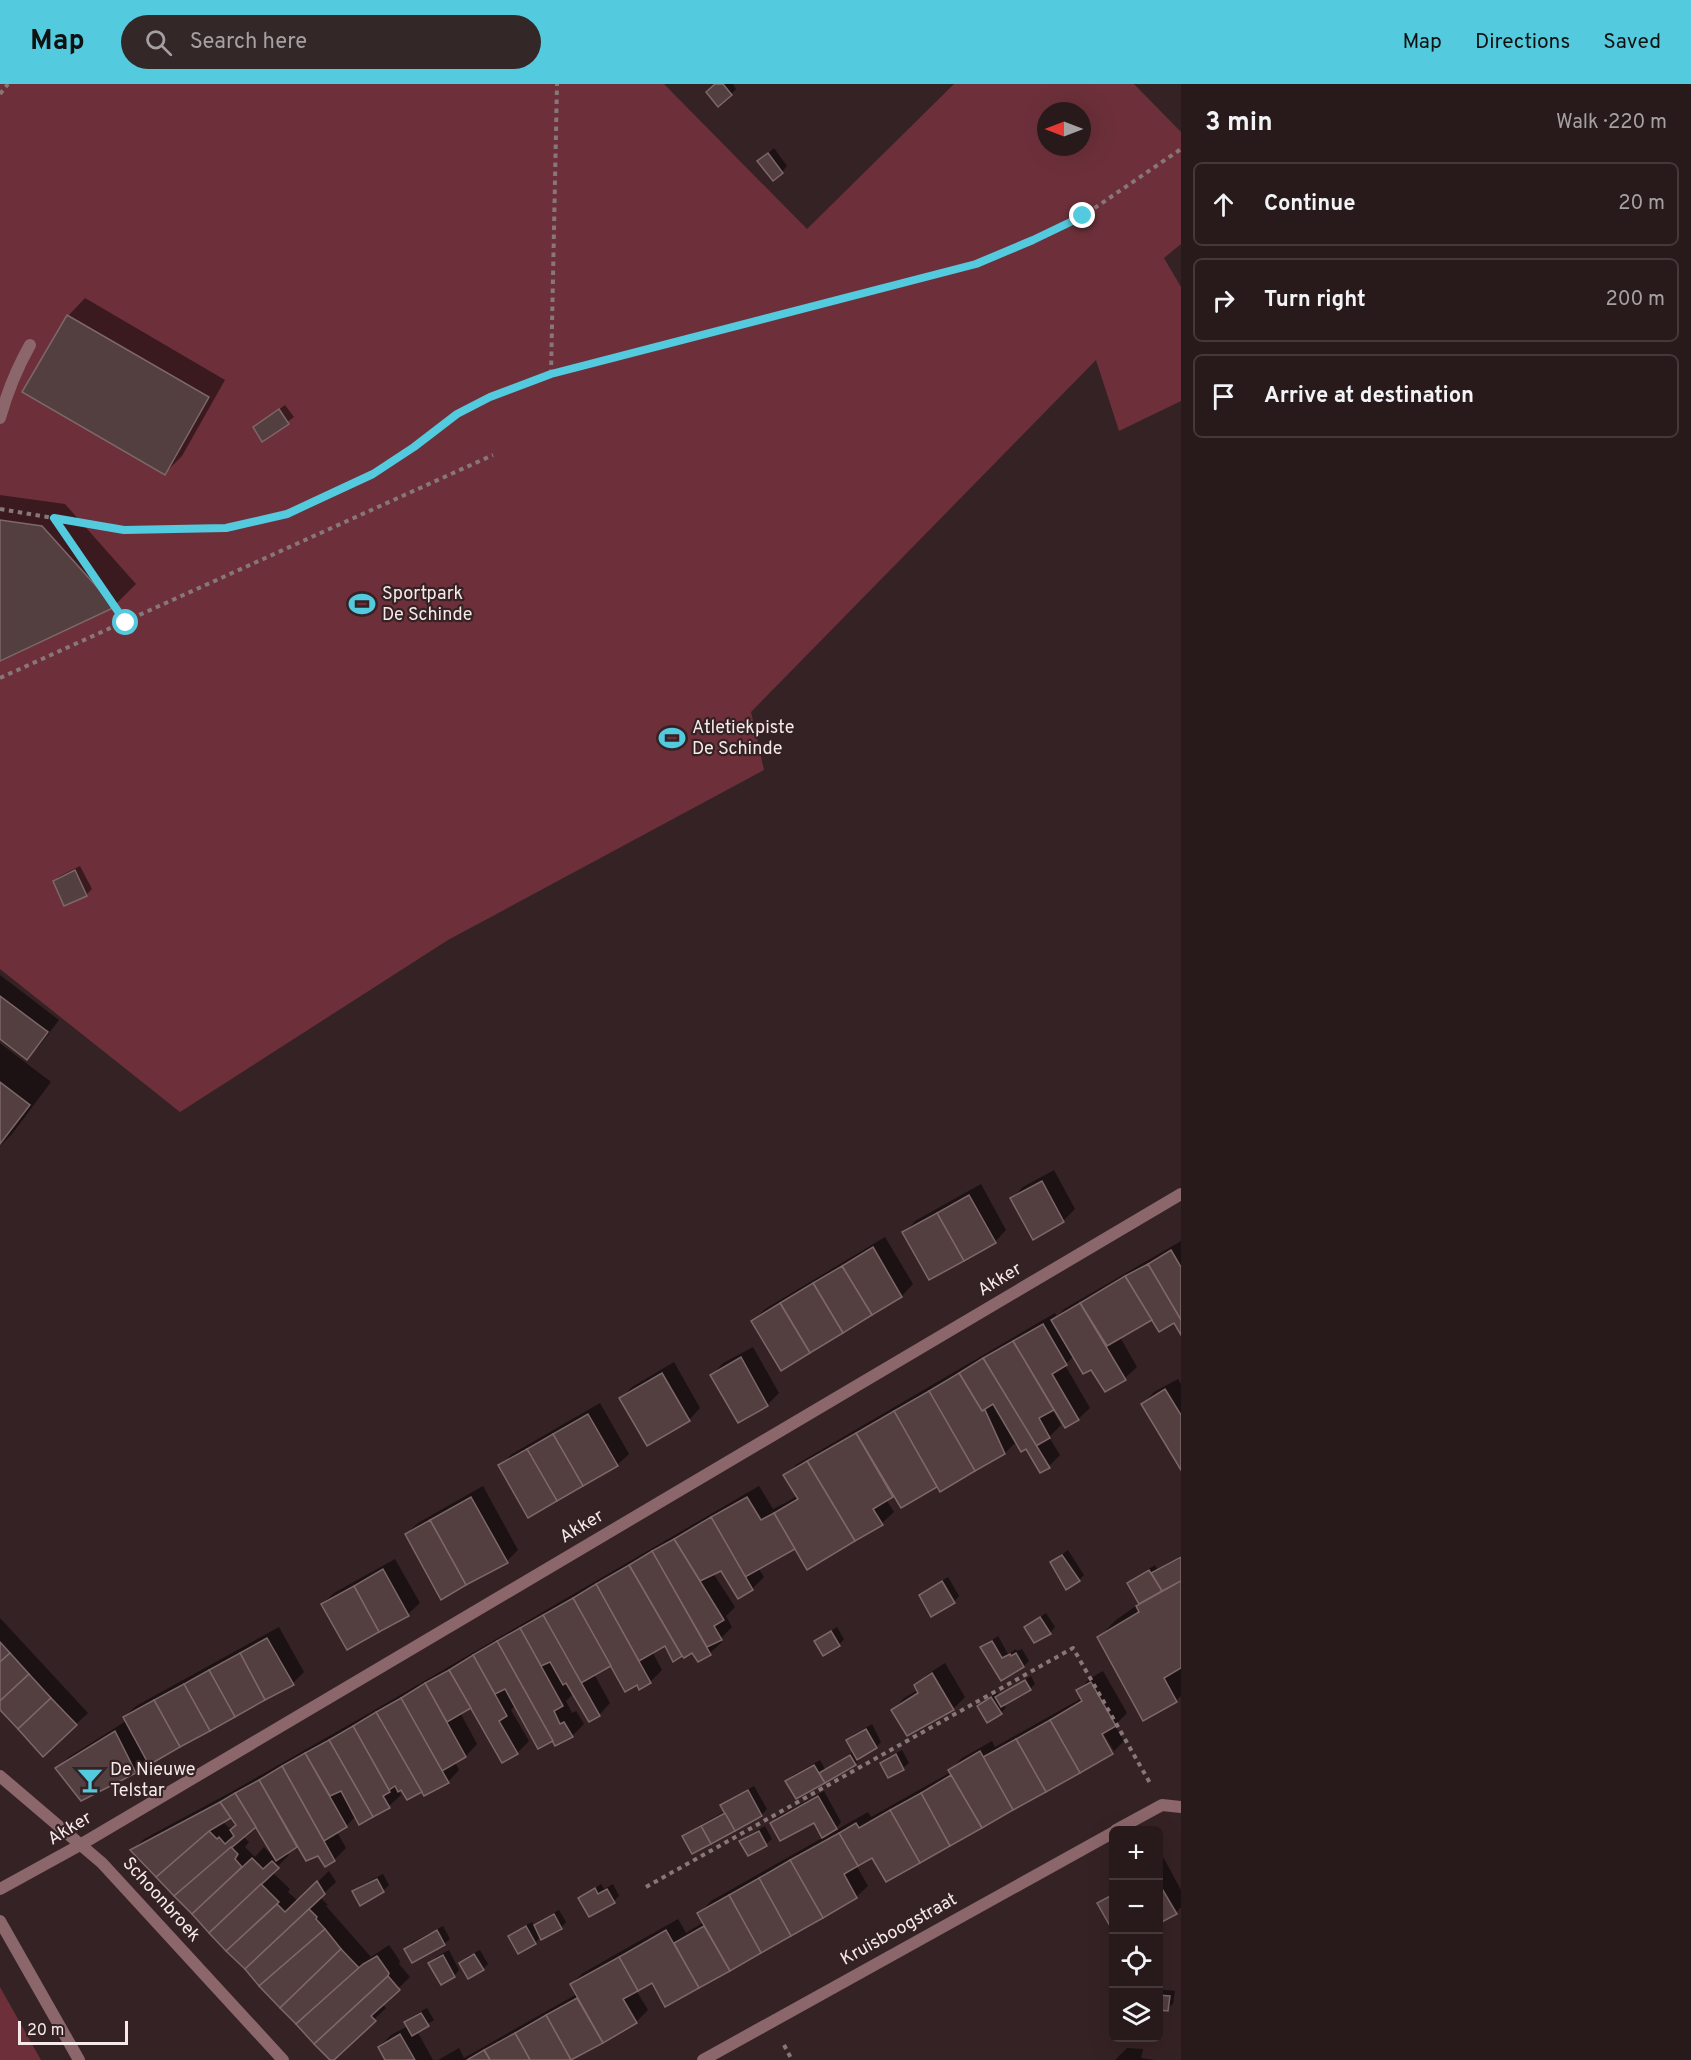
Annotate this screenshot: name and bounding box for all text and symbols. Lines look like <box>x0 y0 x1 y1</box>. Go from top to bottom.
search box <box>121 15 541 69</box>
text: Map <box>30 24 85 60</box>
icon: search <box>142 26 175 59</box>
text: Search here <box>190 29 307 56</box>
text: Map <box>1402 29 1442 56</box>
text: Directions <box>1475 29 1570 56</box>
text: Saved <box>1603 29 1661 56</box>
north arrow <box>1037 102 1091 156</box>
text: 3 min <box>1205 107 1273 140</box>
text: Walk · 220 m <box>1556 110 1667 136</box>
icon: ahead <box>1207 188 1240 221</box>
text: Continue <box>1264 191 1355 218</box>
text: 20 m <box>1618 191 1665 217</box>
route end <box>1069 202 1095 228</box>
icon: right <box>1207 284 1240 317</box>
text: Turn right <box>1264 287 1366 314</box>
text: 200 m <box>1606 287 1665 313</box>
icon: arrive <box>1207 380 1240 413</box>
text: Arrive at destination <box>1264 383 1474 410</box>
place label: Sportpark De Schinde <box>382 583 472 627</box>
sports icon: Sportpark De Schinde <box>347 589 377 619</box>
route start <box>112 609 138 635</box>
place label: Atletiekpiste De Schinde <box>692 717 794 761</box>
sports icon: Atletiekpiste De Schinde <box>657 723 687 753</box>
street label: Akker <box>974 1258 1026 1302</box>
street label: Akker <box>556 1505 608 1549</box>
place label: De Nieuwe Telstar <box>110 1759 196 1803</box>
bar icon: De Nieuwe Telstar <box>75 1765 105 1795</box>
street label: Akker <box>44 1807 96 1851</box>
map controls <box>1109 1826 1163 2042</box>
button: + <box>1109 1826 1163 1880</box>
street label: Schoonbroek <box>117 1853 205 1947</box>
button: − <box>1109 1880 1163 1934</box>
street label: Kruisboogstraat <box>837 1889 961 1971</box>
button: locate <box>1109 1934 1163 1988</box>
button: layers <box>1109 1988 1163 2042</box>
scale bar <box>18 2018 128 2046</box>
text: 20 m <box>27 2021 64 2041</box>

